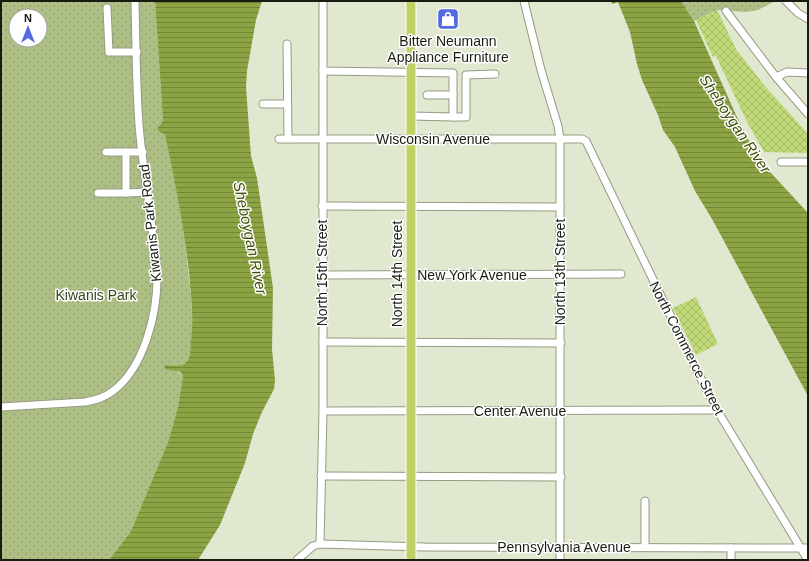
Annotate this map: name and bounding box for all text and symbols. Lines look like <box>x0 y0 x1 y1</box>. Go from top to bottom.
shop icon: Bitter Neumann Appliance Furniture <box>435 6 461 32</box>
north arrow <box>8 8 48 48</box>
text: N <box>24 12 32 24</box>
place label: Bitter Neumann Appliance Furniture <box>387 33 509 65</box>
water label: Sheboygan River <box>696 71 775 177</box>
street label: Wisconsin Avenue <box>376 131 490 147</box>
street label: Kiwanis Park Road <box>136 163 164 283</box>
water label: Sheboygan River <box>230 180 271 297</box>
street label: North 13th Street <box>552 219 568 325</box>
street label: North 15th Street <box>314 220 330 326</box>
street label: North 14th Street <box>389 221 405 327</box>
street label: New York Avenue <box>417 267 527 283</box>
street label: North Commerce Street <box>646 279 728 418</box>
park label: Kiwanis Park <box>56 287 137 303</box>
street label: Center Avenue <box>474 403 566 419</box>
street label: Pennsylvania Avenue <box>497 539 631 555</box>

